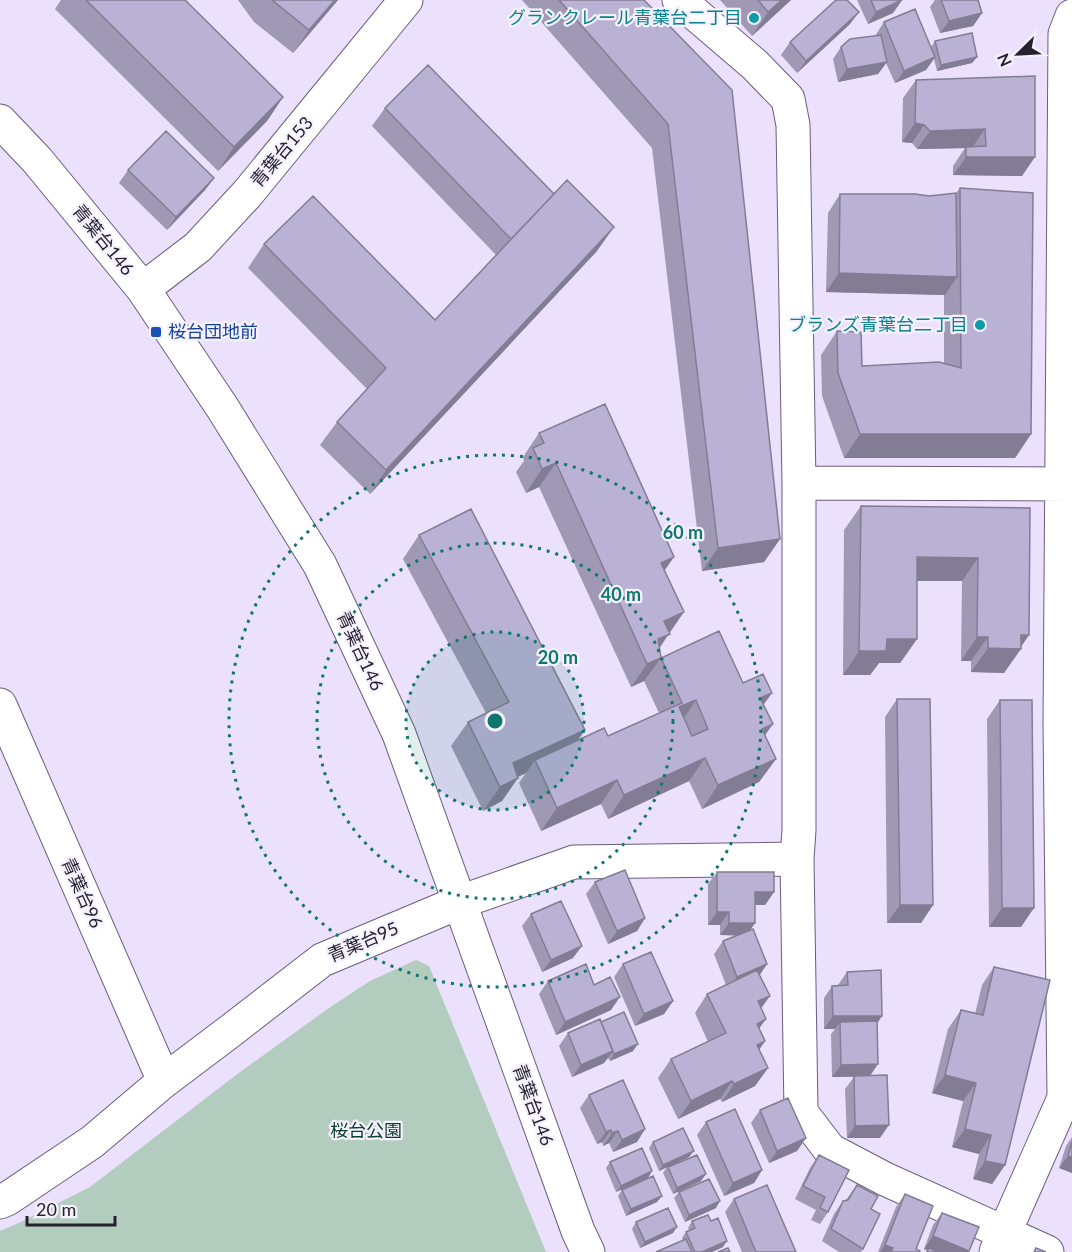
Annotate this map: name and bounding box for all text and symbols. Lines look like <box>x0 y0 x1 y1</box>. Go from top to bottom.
place label: グランクレール青葉台二丁目 <box>508 6 742 28</box>
marker: グランクレール青葉台二丁目 <box>747 11 761 25</box>
north arrow <box>988 24 1048 84</box>
text: N <box>993 51 1015 70</box>
street label: 青葉台153 <box>245 112 317 191</box>
street label: 青葉台146 <box>68 199 139 279</box>
place label: ブランズ青葉台二丁目 <box>788 313 968 335</box>
marker: ブランズ青葉台二丁目 <box>973 318 987 332</box>
place label: 桜台団地前 <box>168 320 258 342</box>
marker: 桜台団地前 <box>149 325 163 339</box>
text: 60 m <box>663 521 703 543</box>
text: 40 m <box>601 583 641 605</box>
street label: 青葉台146 <box>333 607 389 694</box>
text: 20 m <box>538 646 578 668</box>
centre of rings <box>485 711 505 731</box>
street label: 青葉台96 <box>58 854 108 931</box>
street label: 青葉台95 <box>324 916 401 966</box>
street label: 青葉台146 <box>509 1061 559 1149</box>
park label: 桜台公園 <box>330 1119 402 1141</box>
scale bar <box>27 1189 116 1227</box>
text: 20 m <box>36 1198 76 1220</box>

